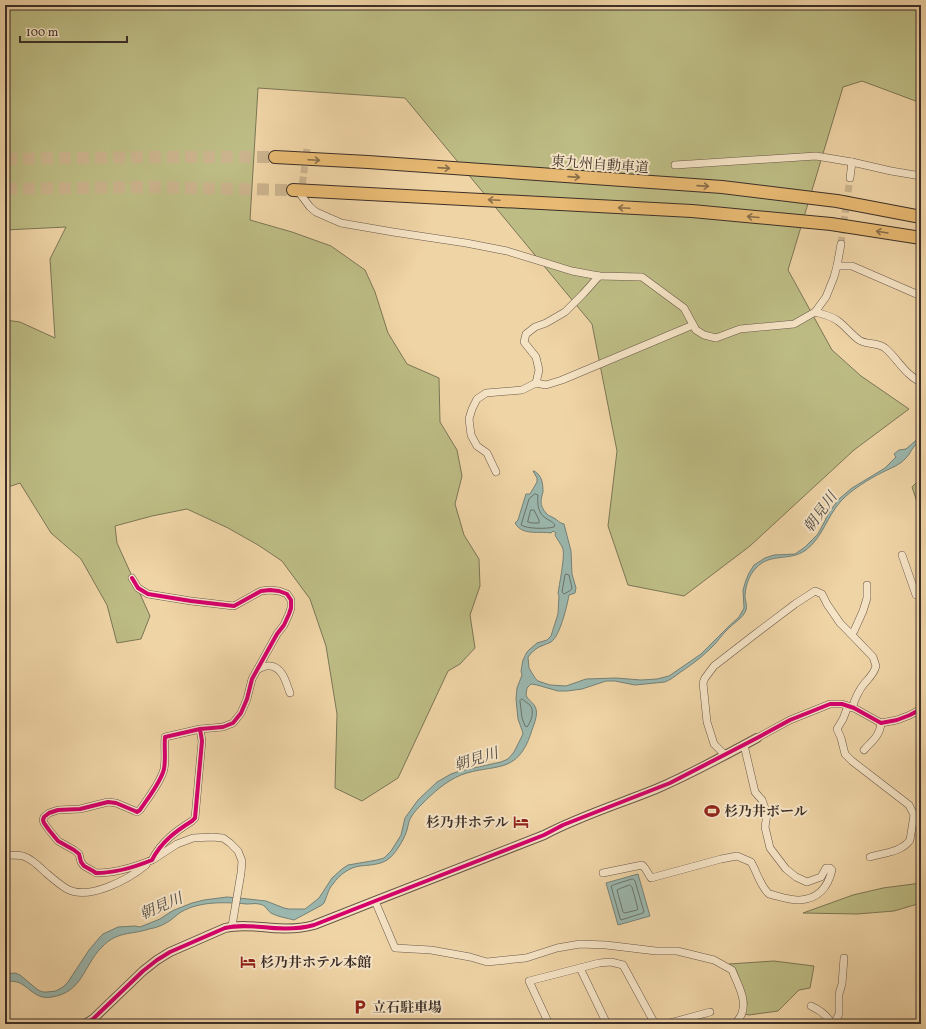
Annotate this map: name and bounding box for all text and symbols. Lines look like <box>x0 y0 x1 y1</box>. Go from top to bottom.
scale bar <box>20 18 127 44</box>
text: 100 m <box>26 25 59 41</box>
street label: 東九州自動車道 <box>550 153 649 178</box>
one-way arrow <box>307 156 320 163</box>
one-way arrow <box>437 164 450 171</box>
one-way arrow <box>567 173 580 180</box>
one-way arrow <box>696 182 709 189</box>
one-way arrow <box>488 197 501 204</box>
one-way arrow <box>618 204 631 211</box>
one-way arrow <box>747 213 760 221</box>
one-way arrow <box>876 228 889 236</box>
water label: 朝見川 <box>799 487 844 537</box>
water label: 朝見川 <box>452 743 503 777</box>
sports icon: 杉乃井ボール <box>703 802 721 820</box>
place label: 杉乃井ボール <box>724 803 808 822</box>
hotel icon: 杉乃井ホテル <box>512 813 530 831</box>
place label: 杉乃井ホテル <box>426 814 509 833</box>
water label: 朝見川 <box>137 888 188 926</box>
hotel icon: 杉乃井ホテル本館 <box>239 953 257 971</box>
place label: 杉乃井ホテル本館 <box>260 954 371 973</box>
parking icon: 立石駐車場 <box>351 998 369 1016</box>
place label: 立石駐車場 <box>372 999 442 1018</box>

